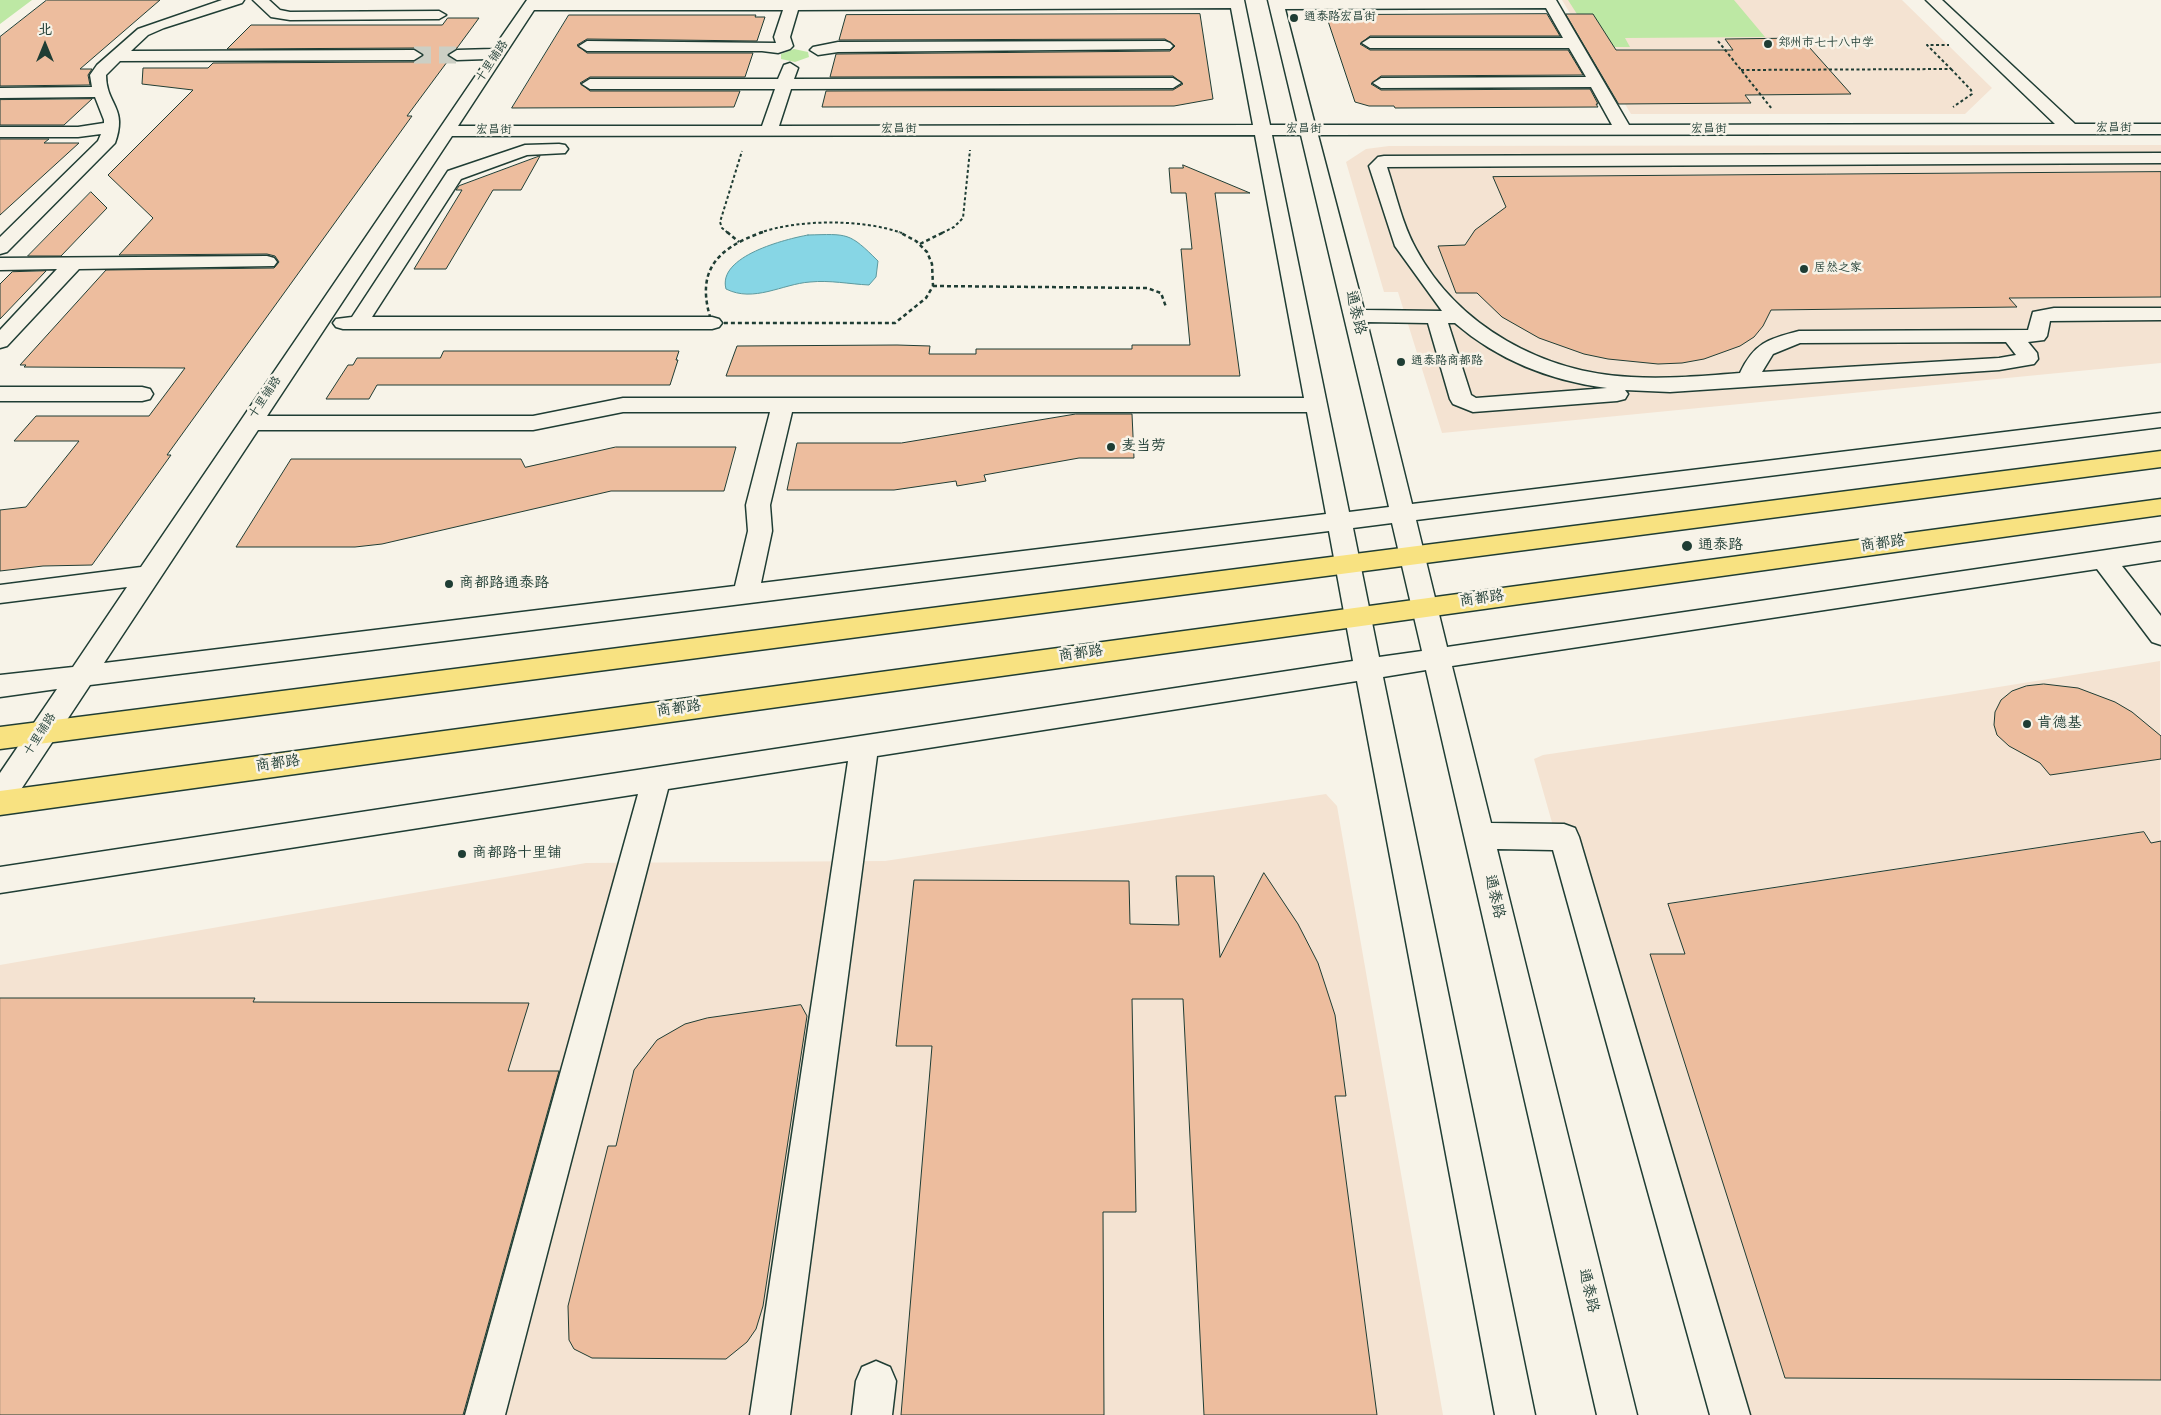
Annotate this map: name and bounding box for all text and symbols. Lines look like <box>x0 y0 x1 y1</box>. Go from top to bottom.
place label: 通泰路宏昌街 <box>1304 11 1376 25</box>
marker: 通泰路宏昌街 <box>1288 12 1300 24</box>
text: 北 <box>38 19 52 41</box>
north arrow <box>20 20 70 70</box>
place label: 郑州市七十八中学 <box>1778 37 1874 51</box>
street label: 十里铺路 <box>474 38 512 86</box>
marker: 郑州市七十八中学 <box>1762 38 1774 50</box>
street label: 宏昌街 <box>2096 122 2132 136</box>
street label: 宏昌街 <box>881 123 917 137</box>
street label: 宏昌街 <box>1286 123 1322 137</box>
street label: 宏昌街 <box>1691 123 1727 137</box>
street label: 宏昌街 <box>476 124 512 138</box>
place label: 居然之家 <box>1814 262 1862 276</box>
marker: 居然之家 <box>1798 263 1810 275</box>
street label: 通泰路 <box>1340 289 1368 337</box>
place label: 通泰路商都路 <box>1411 355 1483 369</box>
marker: 通泰路商都路 <box>1395 356 1407 368</box>
street label: 十里铺路 <box>247 374 285 422</box>
place label: 麦当劳 <box>1121 438 1166 456</box>
marker: 麦当劳 <box>1105 441 1117 453</box>
street label: 商都路 <box>1859 533 1907 557</box>
place label: 通泰路 <box>1698 537 1743 555</box>
marker: 通泰路 <box>1680 539 1694 553</box>
place label: 商都路通泰路 <box>459 575 549 593</box>
marker: 商都路通泰路 <box>443 578 455 590</box>
street label: 商都路 <box>1458 588 1506 612</box>
street label: 商都路 <box>1057 643 1105 667</box>
street label: 商都路 <box>655 698 703 722</box>
street label: 十里铺路 <box>22 711 60 759</box>
place label: 肯德基 <box>2037 715 2082 733</box>
marker: 肯德基 <box>2021 718 2033 730</box>
street label: 商都路 <box>254 753 302 777</box>
place label: 商都路十里铺 <box>472 845 562 863</box>
marker: 商都路十里铺 <box>456 848 468 860</box>
street label: 通泰路 <box>1479 873 1507 921</box>
street label: 通泰路 <box>1573 1267 1601 1315</box>

